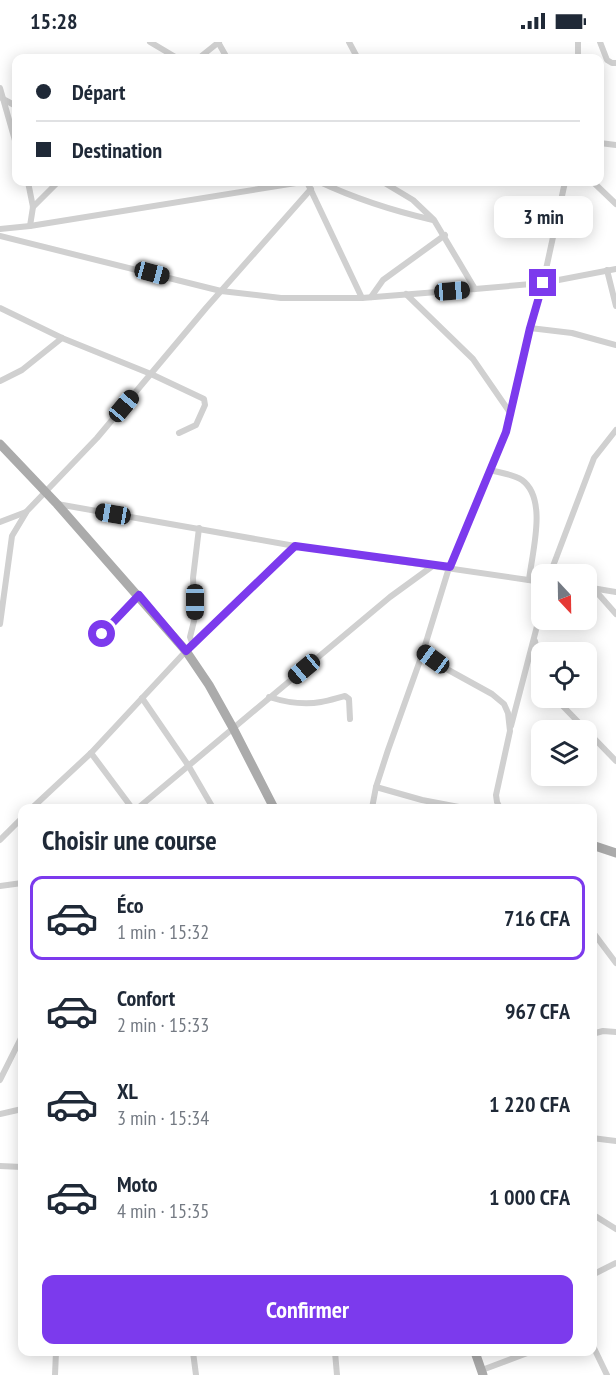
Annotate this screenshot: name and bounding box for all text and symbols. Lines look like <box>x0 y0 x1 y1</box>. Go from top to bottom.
text: 15:28 <box>30 7 78 35</box>
text: Départ <box>72 78 126 106</box>
text: Destination <box>72 136 162 164</box>
callout: 3 min <box>494 196 592 238</box>
text: 3 min <box>523 204 564 230</box>
car <box>132 260 172 286</box>
route end <box>529 269 556 296</box>
car <box>433 280 471 302</box>
car <box>106 386 142 426</box>
car <box>94 502 132 526</box>
north arrow <box>531 564 597 630</box>
map controls <box>531 564 597 786</box>
car <box>186 584 204 620</box>
route start <box>88 620 115 647</box>
car <box>413 641 453 677</box>
button: locate <box>531 642 597 708</box>
car <box>284 651 324 687</box>
button: layers <box>531 720 597 786</box>
text: Choisir une course <box>42 823 217 857</box>
icon: car <box>45 891 99 945</box>
text: Éco <box>117 891 144 919</box>
text: 716 CFA <box>504 904 570 932</box>
text: 1 min · 15:32 <box>117 919 209 945</box>
icon: car <box>45 984 99 1038</box>
text: Confort <box>117 984 175 1012</box>
text: 967 CFA <box>505 997 570 1025</box>
text: 2 min · 15:33 <box>117 1012 209 1038</box>
icon: car <box>45 1077 99 1131</box>
text: XL <box>117 1077 138 1105</box>
text: 1 220 CFA <box>489 1090 570 1118</box>
text: 3 min · 15:34 <box>117 1105 209 1131</box>
icon: car <box>45 1170 99 1224</box>
text: Moto <box>117 1170 158 1198</box>
text: 1 000 CFA <box>489 1183 570 1211</box>
text: 4 min · 15:35 <box>117 1198 209 1224</box>
button: Confirmer <box>42 1275 573 1344</box>

